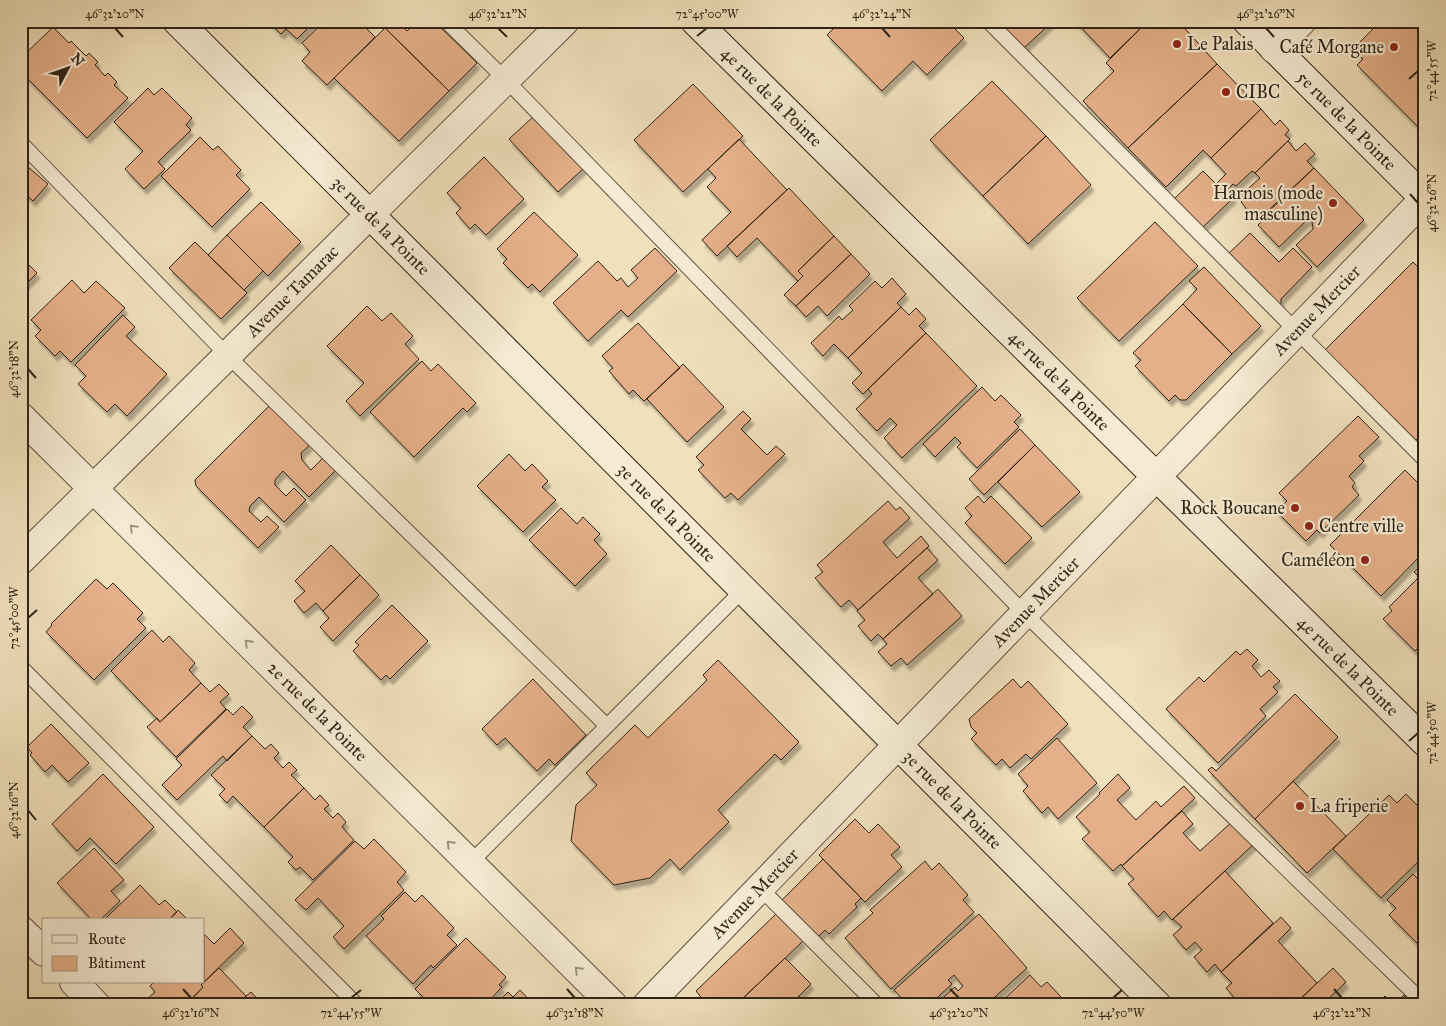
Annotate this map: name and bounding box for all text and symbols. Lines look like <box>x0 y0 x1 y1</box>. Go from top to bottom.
text: 46°32'20"N <box>85 7 145 21</box>
text: 46°32'22"N <box>469 7 527 21</box>
text: 72°45'00"W <box>676 7 739 21</box>
text: 46°32'24"N <box>852 7 912 21</box>
text: 46°32'26"N <box>1237 7 1295 21</box>
place label: Le Palais <box>1187 33 1253 55</box>
place label: Café Morgane <box>1279 36 1384 59</box>
marker: Le Palais <box>1171 38 1183 50</box>
text: 72°44'55"W <box>1425 40 1439 102</box>
marker: Café Morgane <box>1388 41 1400 53</box>
north arrow <box>42 42 92 92</box>
street label: 4e rue de la Pointe <box>717 42 827 152</box>
text: N <box>67 50 88 70</box>
street label: 5e rue de la Pointe <box>1292 66 1401 175</box>
place label: CIBC <box>1236 81 1280 103</box>
marker: CIBC <box>1220 86 1232 98</box>
street label: 3e rue de la Pointe <box>327 172 435 280</box>
text: 46°32'26"N <box>1425 174 1439 232</box>
place label: Harnois (mode masculine) <box>1213 182 1323 226</box>
marker: Harnois (mode masculine) <box>1327 197 1339 209</box>
street label: Avenue Tamarac <box>241 240 344 342</box>
street label: Avenue Mercier <box>1267 260 1366 361</box>
street label: 4e rue de la Pointe <box>1004 326 1115 436</box>
text: 46°32'18"N <box>7 340 21 398</box>
street label: 3e rue de la Pointe <box>613 459 721 567</box>
place label: Rock Boucane <box>1180 497 1285 519</box>
marker: Rock Boucane <box>1289 502 1301 514</box>
place label: Centre ville <box>1319 515 1404 537</box>
marker: Centre ville <box>1303 520 1315 532</box>
one-way arrow <box>130 525 139 534</box>
place label: Caméléon <box>1281 549 1355 571</box>
street label: Avenue Mercier <box>986 552 1084 652</box>
marker: Caméléon <box>1359 554 1371 566</box>
text: 72°45'00"W <box>7 586 21 649</box>
street label: 4e rue de la Pointe <box>1293 611 1403 721</box>
one-way arrow <box>245 640 254 649</box>
street label: 2e rue de la Pointe <box>263 657 372 766</box>
text: 72°44'50"W <box>1425 701 1439 764</box>
street label: 3e rue de la Pointe <box>899 746 1006 854</box>
text: 46°32'16"N <box>7 781 21 839</box>
place label: La friperie <box>1310 795 1388 817</box>
marker: La friperie <box>1294 800 1306 812</box>
one-way arrow <box>447 840 456 849</box>
street label: Avenue Mercier <box>705 843 803 944</box>
legend <box>42 918 205 984</box>
text: Route <box>88 930 126 948</box>
text: Bâtiment <box>88 954 147 972</box>
one-way arrow <box>575 967 584 976</box>
text: 46°32'16"N <box>162 1006 220 1020</box>
text: 72°44'55"W <box>320 1006 382 1020</box>
text: 46°32'18"N <box>546 1006 604 1020</box>
text: 46°32'20"N <box>929 1006 989 1020</box>
text: 72°44'50"W <box>1082 1006 1145 1020</box>
text: 46°32'22"N <box>1313 1006 1371 1020</box>

